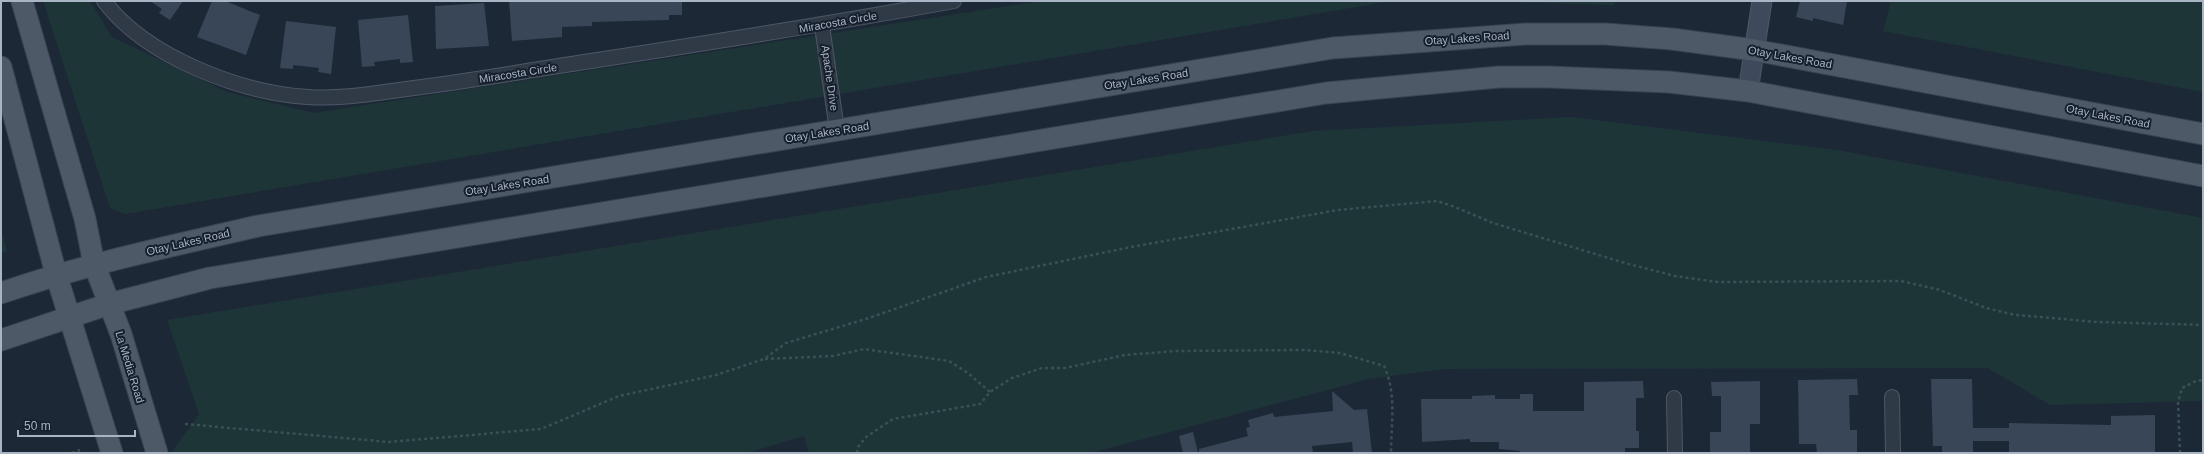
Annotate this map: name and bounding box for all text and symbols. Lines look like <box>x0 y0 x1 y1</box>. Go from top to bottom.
street label: Miracosta Circle <box>798 9 878 35</box>
street label: Otay Lakes Road <box>1424 29 1510 47</box>
street label: Apache Drive <box>819 44 841 112</box>
street label: Otay Lakes Road <box>1747 44 1833 70</box>
street label: Miracosta Circle <box>478 61 558 85</box>
street label: Otay Lakes Road <box>1103 66 1189 92</box>
street label: Otay Lakes Road <box>2065 102 2151 130</box>
street label: Otay Lakes Road <box>784 119 870 145</box>
street label: Otay Lakes Road <box>464 172 550 198</box>
street label: Otay Lakes Road <box>145 227 231 257</box>
street label: La Media Road <box>113 330 147 404</box>
scale bar <box>18 412 135 438</box>
text: 50 m <box>24 419 51 433</box>

